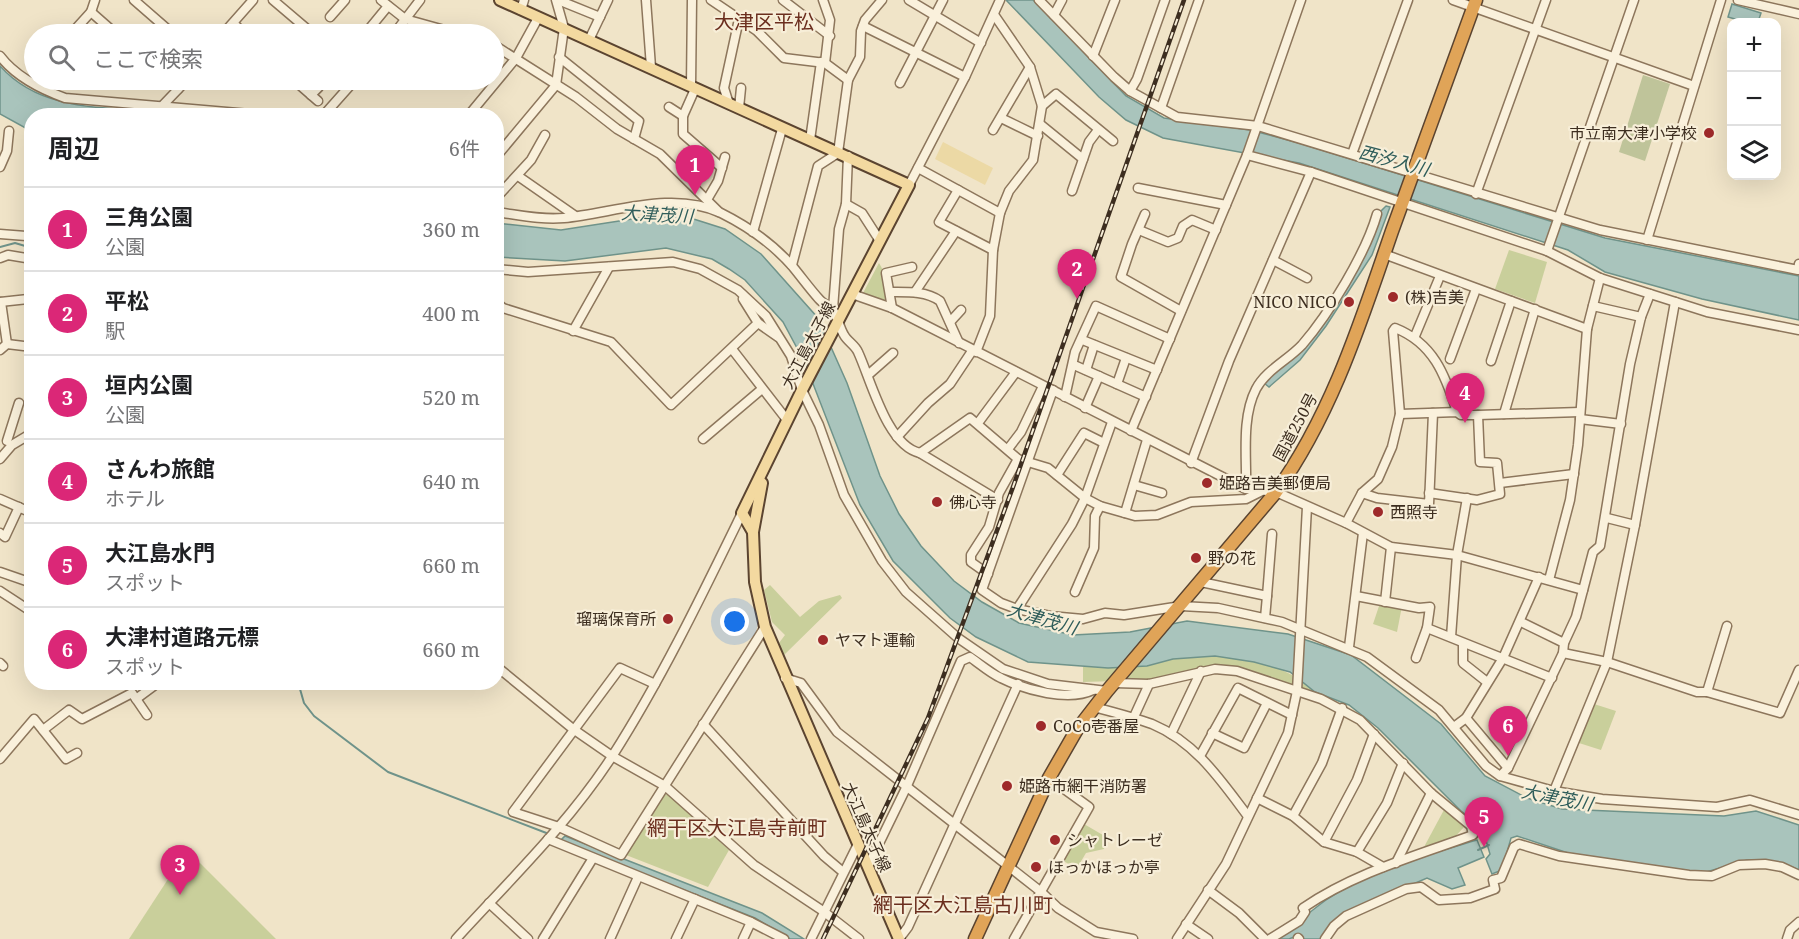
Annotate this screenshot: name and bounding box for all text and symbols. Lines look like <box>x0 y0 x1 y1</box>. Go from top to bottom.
district label: 大津区平松 <box>714 8 814 35</box>
map controls <box>1727 18 1781 180</box>
button: + <box>1727 18 1781 72</box>
search box <box>24 24 504 90</box>
icon: search <box>45 41 78 74</box>
text: ここで検索 <box>93 43 203 73</box>
button: − <box>1727 72 1781 126</box>
place label: 市立南大津小学校 <box>1569 122 1697 144</box>
marker: 市立南大津小学校 <box>1702 126 1716 140</box>
button: layers <box>1727 126 1781 180</box>
text: 周辺 <box>48 130 100 166</box>
text: 6件 <box>449 135 480 162</box>
water label: 西汐入川 <box>1356 139 1434 181</box>
pin: 1 <box>676 146 714 195</box>
water label: 大津茂川 <box>620 200 696 228</box>
text: 三角公園 <box>105 201 193 231</box>
text: 1 <box>62 216 73 243</box>
text: 360 m <box>422 216 480 243</box>
text: 公園 <box>105 233 145 260</box>
pin: 2 <box>1058 250 1096 299</box>
text: 平松 <box>105 285 149 315</box>
place label: (株)吉美 <box>1405 286 1464 308</box>
marker: (株)吉美 <box>1386 290 1400 304</box>
place label: NICO NICO <box>1253 291 1337 313</box>
marker: NICO NICO <box>1342 295 1356 309</box>
street label: 大江島太子線 <box>776 297 840 393</box>
text: 2 <box>62 300 73 327</box>
text: 400 m <box>422 300 480 327</box>
text: 駅 <box>105 317 125 344</box>
text: 垣内公園 <box>105 369 193 399</box>
pin: 4 <box>1446 374 1484 423</box>
text: 3 <box>62 384 73 411</box>
text: 520 m <box>422 384 480 411</box>
street label: 国道250号 <box>1268 389 1322 465</box>
text: 公園 <box>105 401 145 428</box>
text: さんわ旅館 <box>105 453 215 483</box>
text: 4 <box>62 468 73 495</box>
text: 640 m <box>422 468 480 495</box>
place label: 姫路吉美郵便局 <box>1219 472 1331 494</box>
marker: 姫路吉美郵便局 <box>1200 476 1214 490</box>
text: ホテル <box>105 485 165 512</box>
place label: 佛心寺 <box>949 491 997 513</box>
marker: 佛心寺 <box>930 495 944 509</box>
place label: 西照寺 <box>1390 501 1438 523</box>
marker: 西照寺 <box>1371 505 1385 519</box>
text: 大江島水門 <box>105 537 215 567</box>
place label: 野の花 <box>1208 547 1256 569</box>
marker: 野の花 <box>1189 551 1203 565</box>
text: 5 <box>62 552 73 579</box>
text: 660 m <box>422 552 480 579</box>
text: スポット <box>105 569 185 596</box>
water label: 大津茂川 <box>1004 597 1082 640</box>
your location <box>720 607 749 636</box>
place label: 瑠璃保育所 <box>576 608 656 630</box>
marker: 瑠璃保育所 <box>661 612 675 626</box>
text: 大津村道路元標 <box>105 621 259 651</box>
place label: ヤマト運輸 <box>835 629 915 651</box>
marker: ヤマト運輸 <box>816 633 830 647</box>
text: 6 <box>62 636 73 663</box>
text: 660 m <box>422 636 480 663</box>
text: スポット <box>105 653 185 680</box>
pin: 6 <box>1488 706 1528 756</box>
place label: CoCo壱番屋 <box>1053 715 1139 737</box>
marker: CoCo壱番屋 <box>1034 719 1048 733</box>
place label: 姫路市網干消防署 <box>1019 775 1147 797</box>
water label: 大津茂川 <box>1520 778 1597 816</box>
street label: 大江島太子線 <box>837 779 897 875</box>
marker: 姫路市網干消防署 <box>1000 779 1014 793</box>
pin: 5 <box>1464 798 1504 847</box>
district label: 網干区大江島寺前町 <box>647 814 827 841</box>
place label: シャトレーゼ <box>1067 829 1163 851</box>
marker: シャトレーゼ <box>1048 833 1062 847</box>
pin: 3 <box>160 846 200 895</box>
place label: ほっかほっか亭 <box>1048 856 1160 878</box>
marker: ほっかほっか亭 <box>1029 860 1043 874</box>
district label: 網干区大江島古川町 <box>873 891 1053 918</box>

